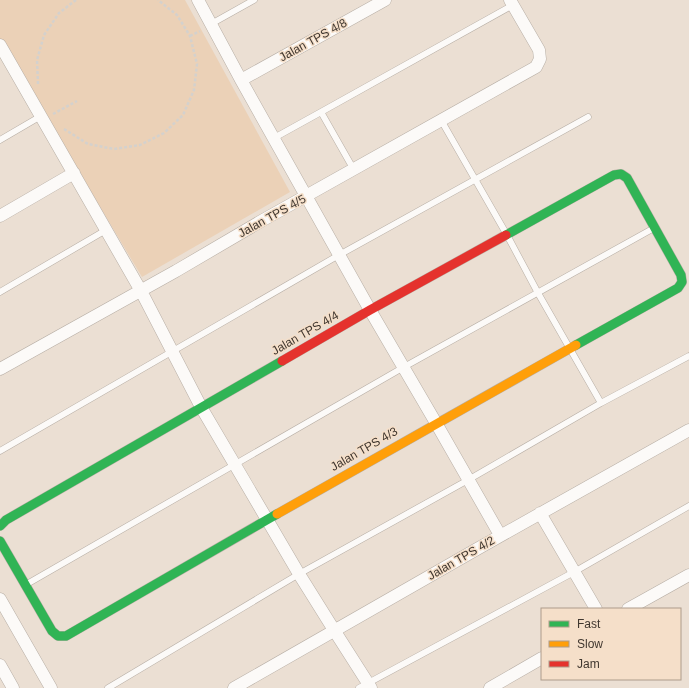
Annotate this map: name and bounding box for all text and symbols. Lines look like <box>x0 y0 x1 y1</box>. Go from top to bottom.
street label: Jalan TPS 4/8 <box>277 16 350 64</box>
street label: Jalan TPS 4/5 <box>236 192 309 240</box>
street label: Jalan TPS 4/4 <box>269 308 341 358</box>
street label: Jalan TPS 4/3 <box>328 424 400 474</box>
street label: Jalan TPS 4/2 <box>425 533 497 583</box>
legend <box>541 608 681 680</box>
text: Fast <box>577 617 601 631</box>
text: Slow <box>577 637 603 651</box>
text: Jam <box>577 657 600 671</box>

